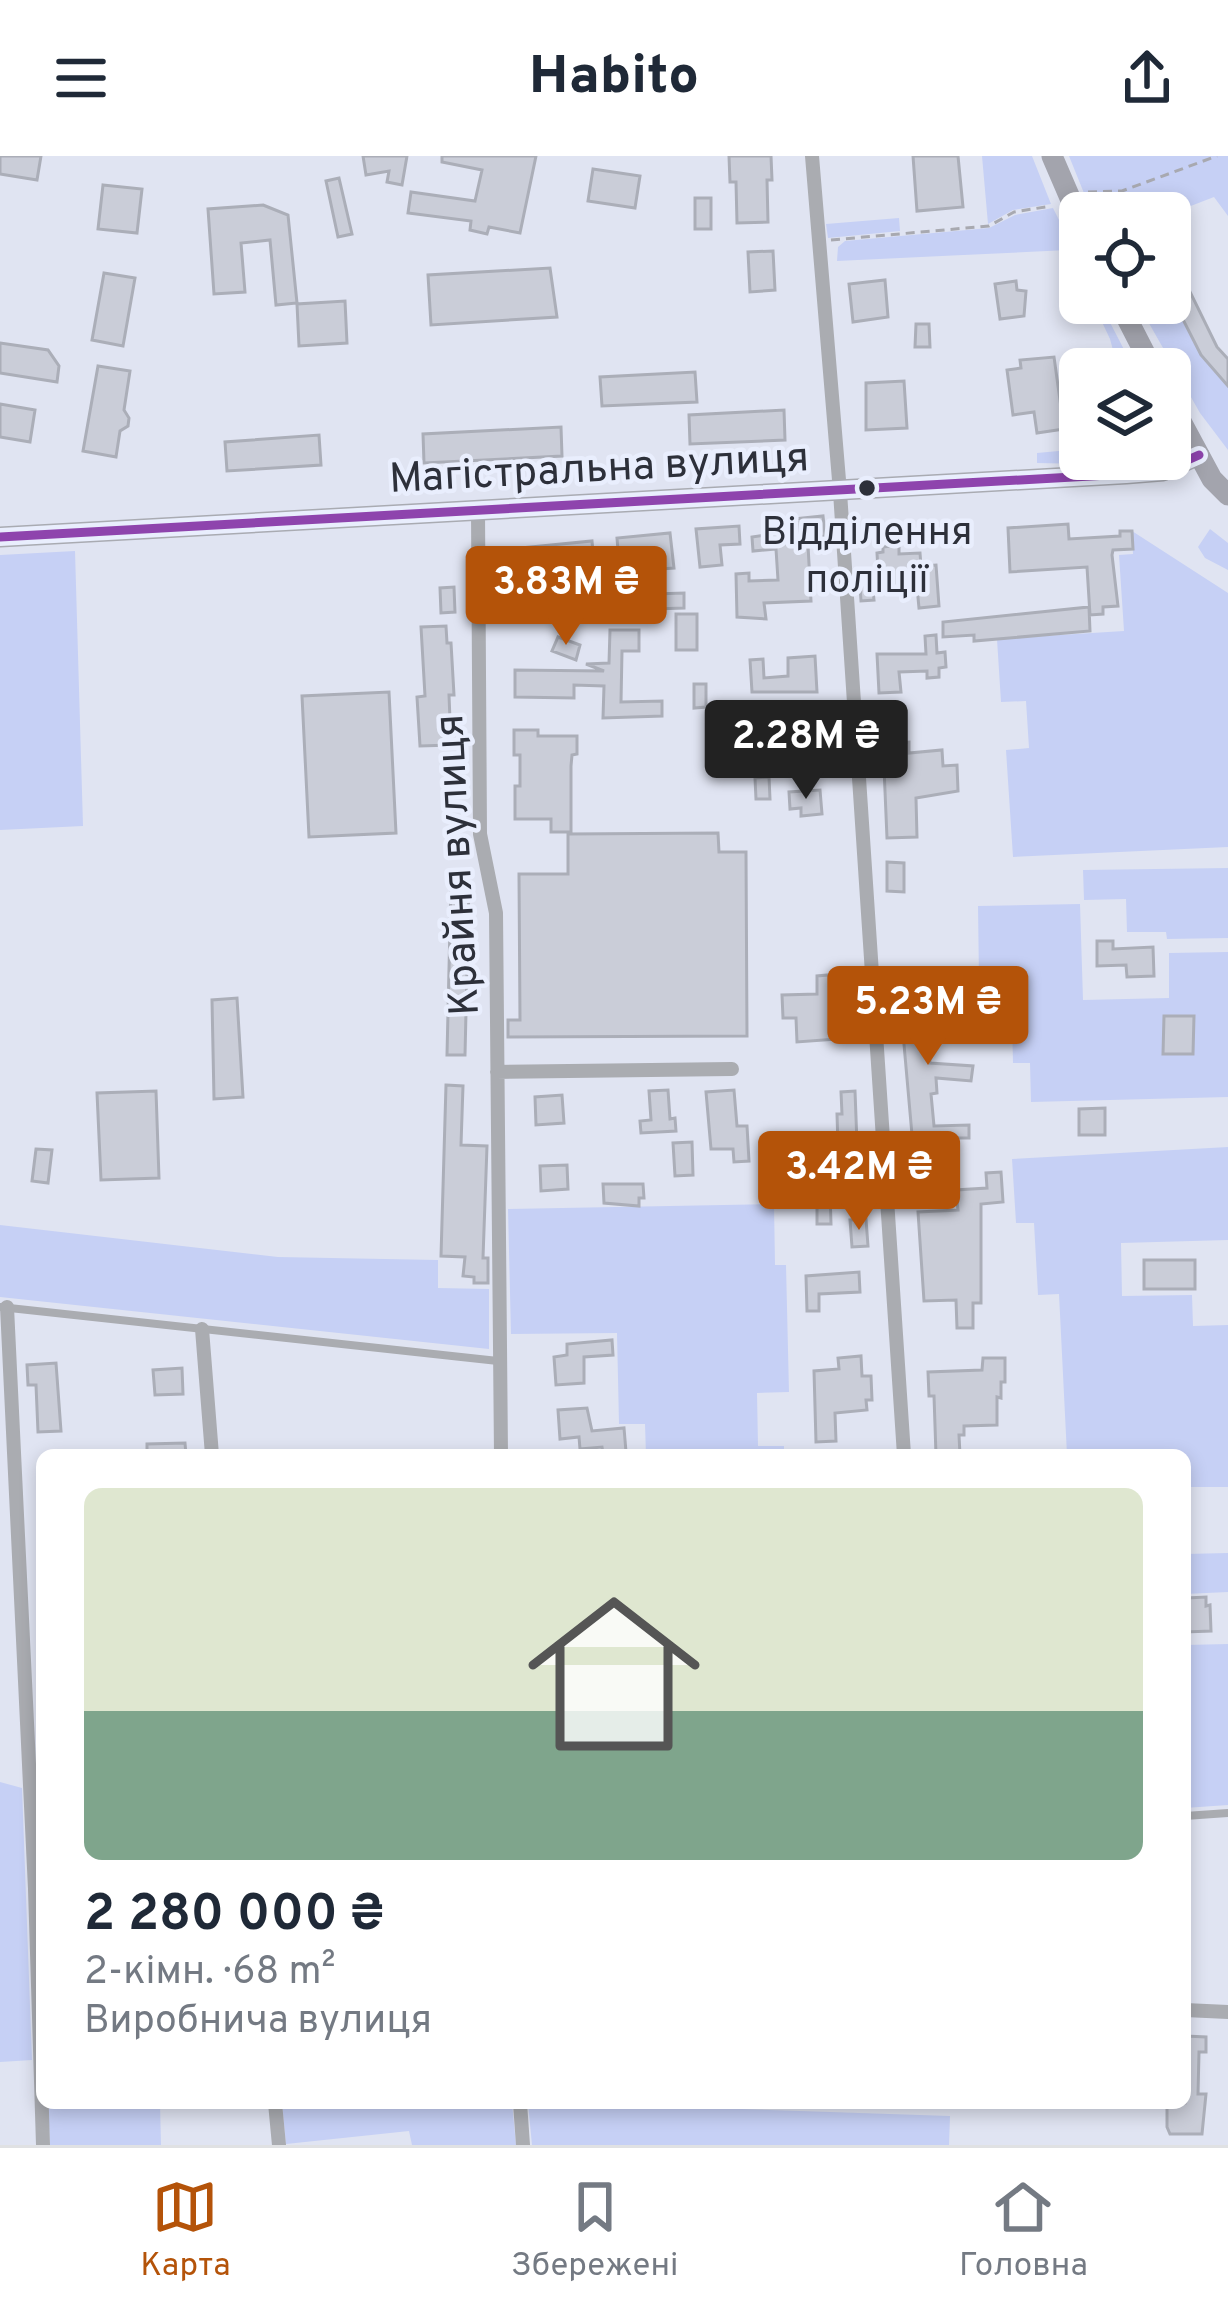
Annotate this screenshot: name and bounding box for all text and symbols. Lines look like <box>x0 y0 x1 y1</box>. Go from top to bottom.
text: Habito <box>529 44 699 113</box>
icon: menu <box>48 45 114 111</box>
icon: share <box>1114 45 1180 111</box>
map controls <box>1059 192 1191 480</box>
button: locate <box>1059 192 1191 324</box>
button: layers <box>1059 348 1191 480</box>
street label: Магістральна вулиця <box>388 433 811 508</box>
marker: Відділення поліції <box>856 477 878 499</box>
place label: Відділення поліції <box>761 510 973 607</box>
pin: 3.83M ₴ <box>455 546 677 648</box>
text: 3.83M ₴ <box>493 560 639 609</box>
pin: 2.28M ₴ <box>695 700 917 802</box>
street label: Крайня вулиця <box>425 713 494 1017</box>
text: 2.28M ₴ <box>732 714 880 763</box>
pin: 5.23M ₴ <box>817 966 1039 1068</box>
text: 5.23M ₴ <box>854 980 1002 1029</box>
pin: 3.42M ₴ <box>748 1131 970 1233</box>
text: 3.42M ₴ <box>785 1145 933 1194</box>
icon: home <box>506 1566 722 1782</box>
text: 2 280 000 ₴ <box>84 1884 384 1949</box>
text: 2-кімн. · 68 m² <box>84 1949 336 1998</box>
text: Виробнича вулиця <box>84 1998 432 2047</box>
tab: Карта <box>140 2174 231 2288</box>
tab: Збережені <box>511 2174 679 2288</box>
tab: Головна <box>959 2174 1088 2288</box>

